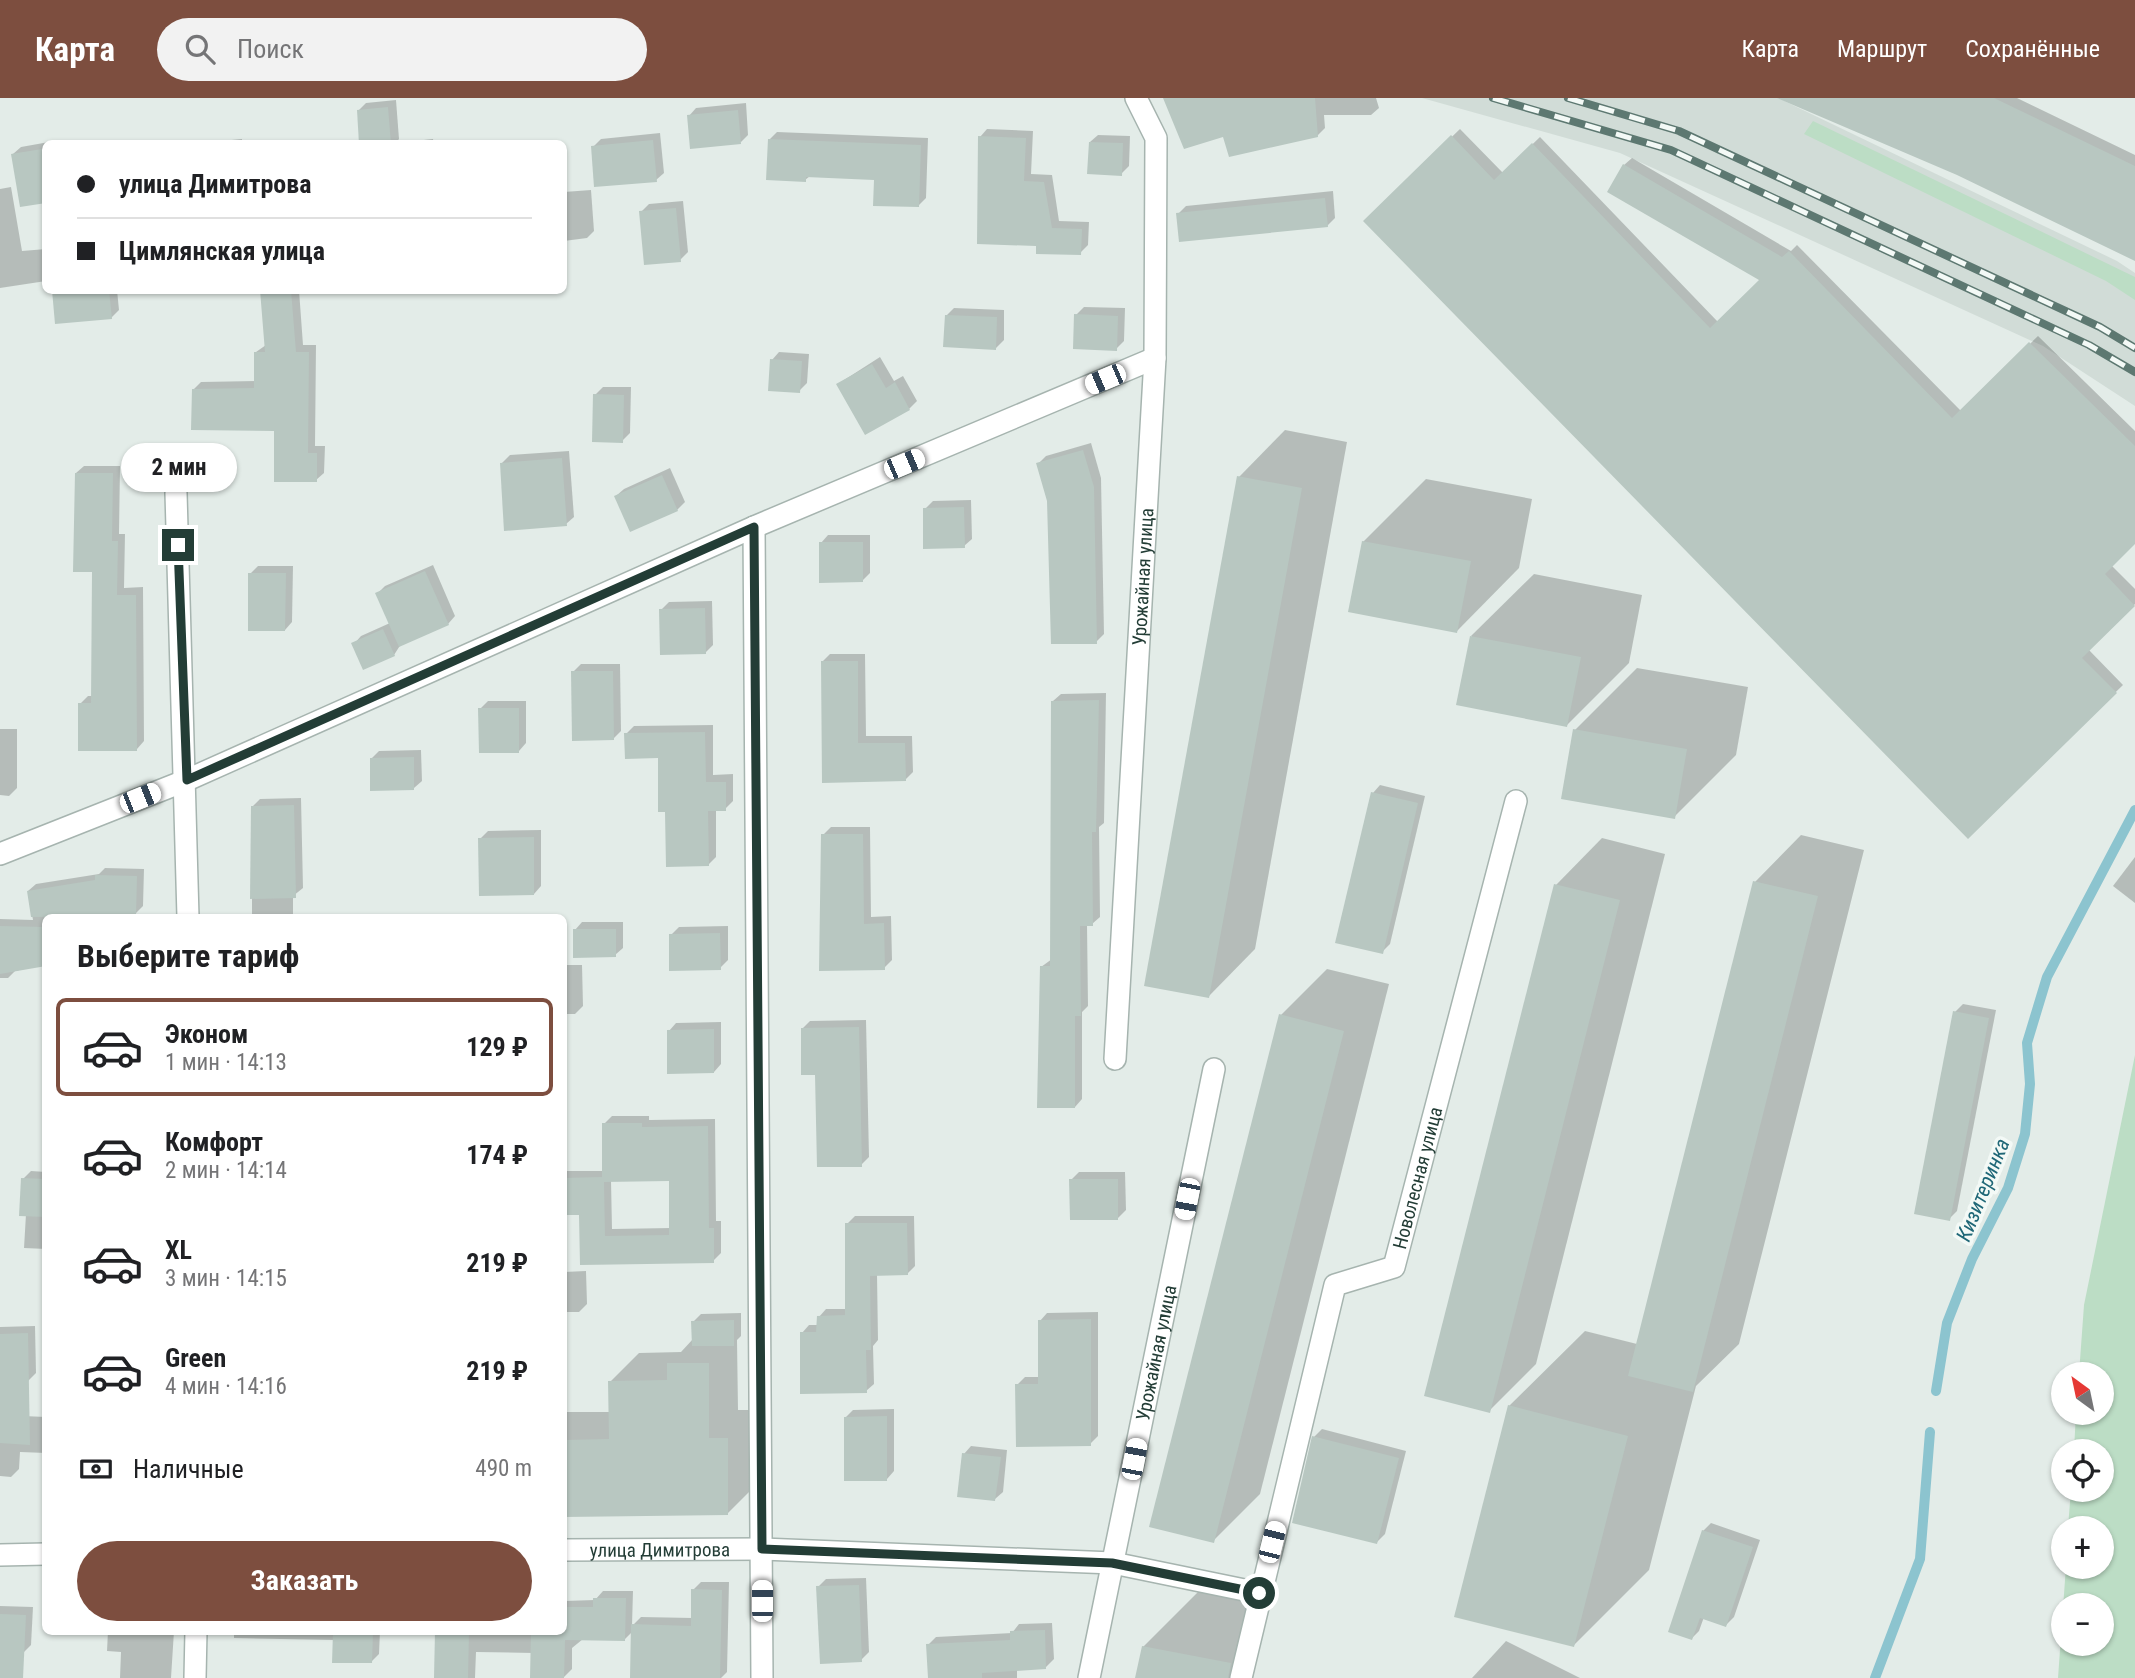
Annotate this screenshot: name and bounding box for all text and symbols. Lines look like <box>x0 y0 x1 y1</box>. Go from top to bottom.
search box <box>157 18 647 81</box>
text: Карта <box>35 30 115 69</box>
icon: search <box>181 30 219 68</box>
text: Поиск <box>237 34 304 64</box>
text: Карта <box>1742 35 1799 63</box>
text: Маршрут <box>1837 35 1927 63</box>
text: Сохранённые <box>1965 35 2100 63</box>
text: улица Димитрова <box>119 169 312 199</box>
text: Цимлянская улица <box>119 236 325 266</box>
car <box>1082 361 1129 397</box>
callout: 2 мин <box>120 444 236 492</box>
car <box>881 446 928 482</box>
text: 2 мин <box>151 454 207 481</box>
street label: Урожайная улица <box>1128 507 1158 646</box>
route end <box>162 529 194 561</box>
car <box>117 780 164 816</box>
text: Выберите тариф <box>77 937 299 975</box>
icon: car <box>81 1016 144 1079</box>
text: Эконом <box>165 1019 248 1049</box>
text: 129 ₽ <box>466 1032 528 1062</box>
text: 1 мин · 14:13 <box>165 1049 287 1076</box>
street label: Новолесная улица <box>1388 1104 1447 1251</box>
icon: car <box>81 1124 144 1187</box>
text: Комфорт <box>165 1127 263 1157</box>
water label: Кизитеринка <box>1951 1135 2015 1245</box>
text: 174 ₽ <box>466 1140 528 1170</box>
text: 2 мин · 14:14 <box>165 1157 287 1184</box>
car <box>1173 1176 1202 1222</box>
icon: car <box>81 1232 144 1295</box>
text: XL <box>165 1235 192 1265</box>
text: 219 ₽ <box>466 1248 528 1278</box>
text: 3 мин · 14:15 <box>165 1265 287 1292</box>
street label: Урожайная улица <box>1131 1283 1181 1423</box>
icon: car <box>81 1340 144 1403</box>
text: Green <box>165 1343 226 1373</box>
text: 219 ₽ <box>466 1356 528 1386</box>
north arrow <box>2051 1362 2114 1424</box>
map controls <box>2051 1362 2114 1656</box>
text: 4 мин · 14:16 <box>165 1373 287 1400</box>
car <box>1120 1436 1149 1482</box>
button: locate <box>2051 1439 2114 1502</box>
icon: cash <box>77 1450 115 1488</box>
text: Наличные <box>133 1454 244 1484</box>
text: 490 m <box>475 1455 532 1482</box>
button: + <box>2051 1516 2114 1579</box>
car <box>1257 1519 1288 1565</box>
street label: улица Димитрова <box>590 1538 730 1562</box>
button: Заказать <box>77 1541 532 1621</box>
route start <box>1243 1577 1275 1609</box>
car <box>752 1580 773 1622</box>
button: − <box>2051 1593 2114 1656</box>

